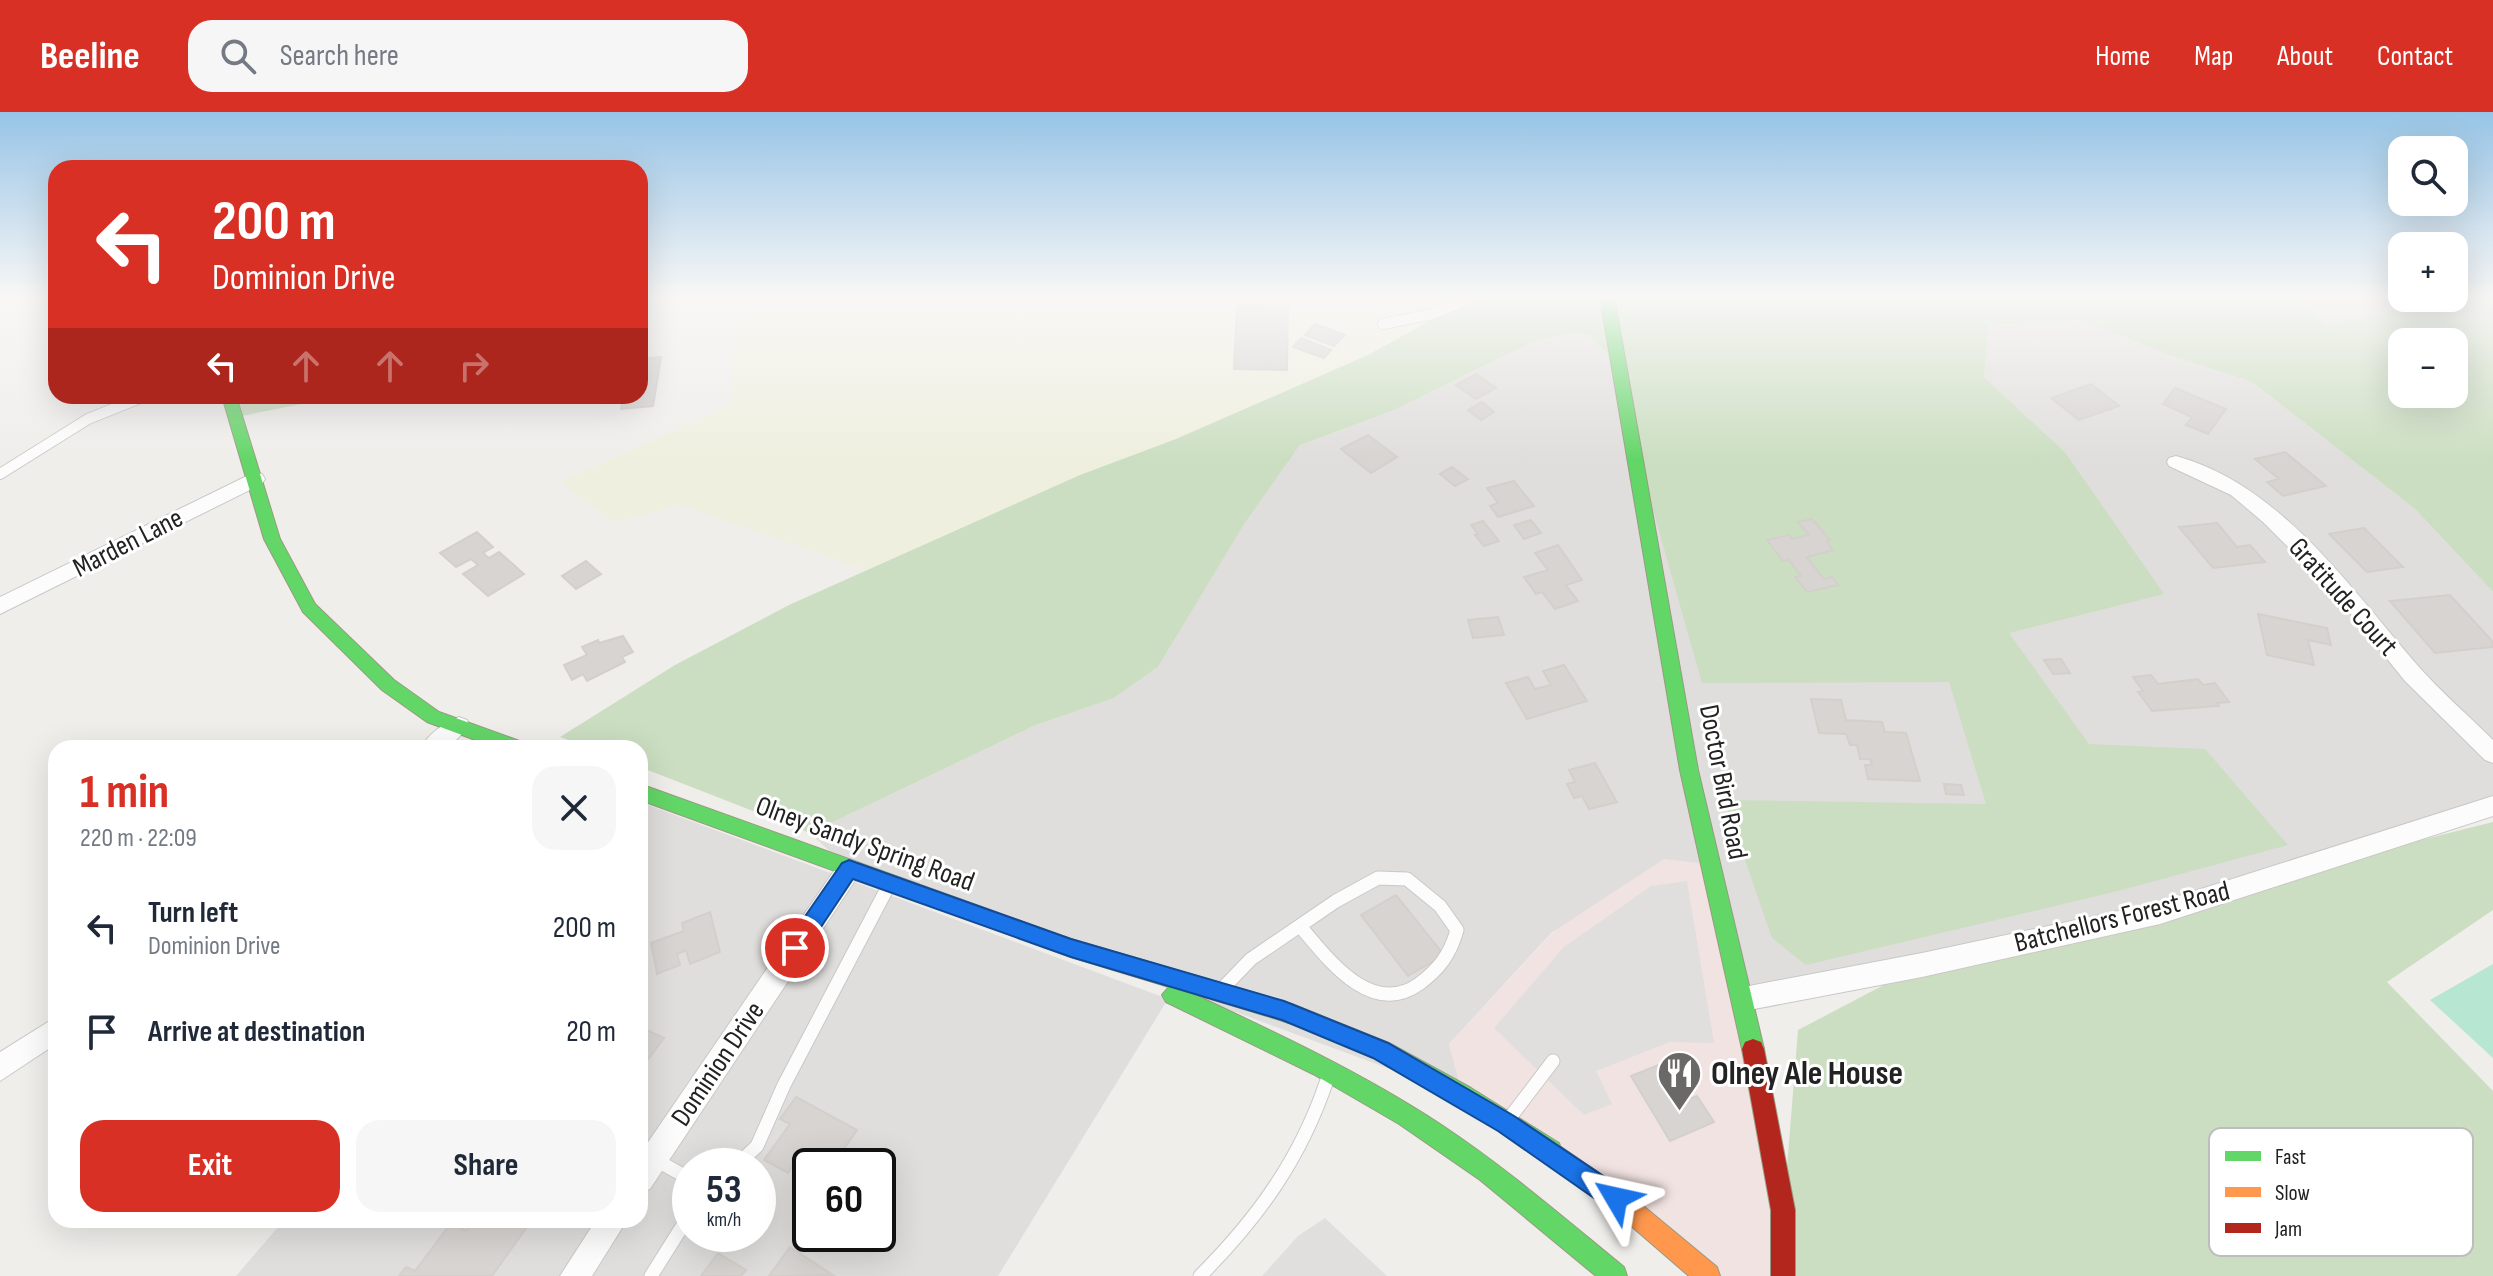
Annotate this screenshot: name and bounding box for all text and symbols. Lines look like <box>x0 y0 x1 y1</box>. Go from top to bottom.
search box <box>188 20 748 92</box>
text: Beeline <box>40 34 140 79</box>
icon: search <box>216 34 260 78</box>
text: Search here <box>280 38 399 74</box>
text: Home <box>2095 40 2150 73</box>
text: Map <box>2194 40 2233 73</box>
text: About <box>2277 40 2333 73</box>
text: Contact <box>2377 40 2453 73</box>
map controls <box>2388 136 2468 408</box>
button: search <box>2388 136 2468 216</box>
text: 200 m <box>212 189 336 256</box>
icon: left <box>80 192 184 296</box>
button: + <box>2388 232 2468 312</box>
text: Dominion Drive <box>212 257 396 300</box>
button: − <box>2388 328 2468 408</box>
icon: left <box>200 344 244 388</box>
icon: ahead <box>284 344 328 388</box>
icon: ahead <box>368 344 412 388</box>
icon: right <box>452 344 496 388</box>
street label: Marden Lane <box>68 501 188 585</box>
street label: Gratitude Court <box>2281 531 2405 663</box>
street label: Doctor Bird Road <box>1692 702 1754 862</box>
text: 1 min <box>80 764 169 821</box>
button: close <box>532 766 616 850</box>
street label: Olney Sandy Spring Road <box>751 789 979 899</box>
text: 220 m · 22:09 <box>80 823 197 854</box>
street label: Batchellors Forest Road <box>2011 874 2233 960</box>
text: Turn left <box>148 895 238 931</box>
icon: left <box>80 906 124 950</box>
text: 200 m <box>553 910 616 946</box>
pin <box>761 914 829 982</box>
icon: arrive <box>773 926 817 970</box>
text: Dominion Drive <box>148 931 281 962</box>
street label: Dominion Drive <box>664 996 772 1132</box>
icon: arrive <box>80 1010 124 1054</box>
text: Arrive at destination <box>148 1014 365 1050</box>
text: 20 m <box>566 1014 616 1050</box>
restaurant icon: Olney Ale House <box>1656 1049 1704 1112</box>
place label: Olney Ale House <box>1711 1053 1903 1094</box>
button: Exit <box>80 1120 340 1212</box>
button: Share <box>356 1120 616 1212</box>
legend <box>2209 1128 2473 1256</box>
text: Fast <box>2275 1144 2306 1171</box>
speed limit sign: 60 <box>792 1148 896 1252</box>
position arrow <box>1574 1156 1658 1240</box>
text: 53 <box>706 1166 742 1214</box>
text: Slow <box>2275 1180 2310 1207</box>
text: km/h <box>707 1208 741 1232</box>
text: Jam <box>2274 1216 2302 1243</box>

